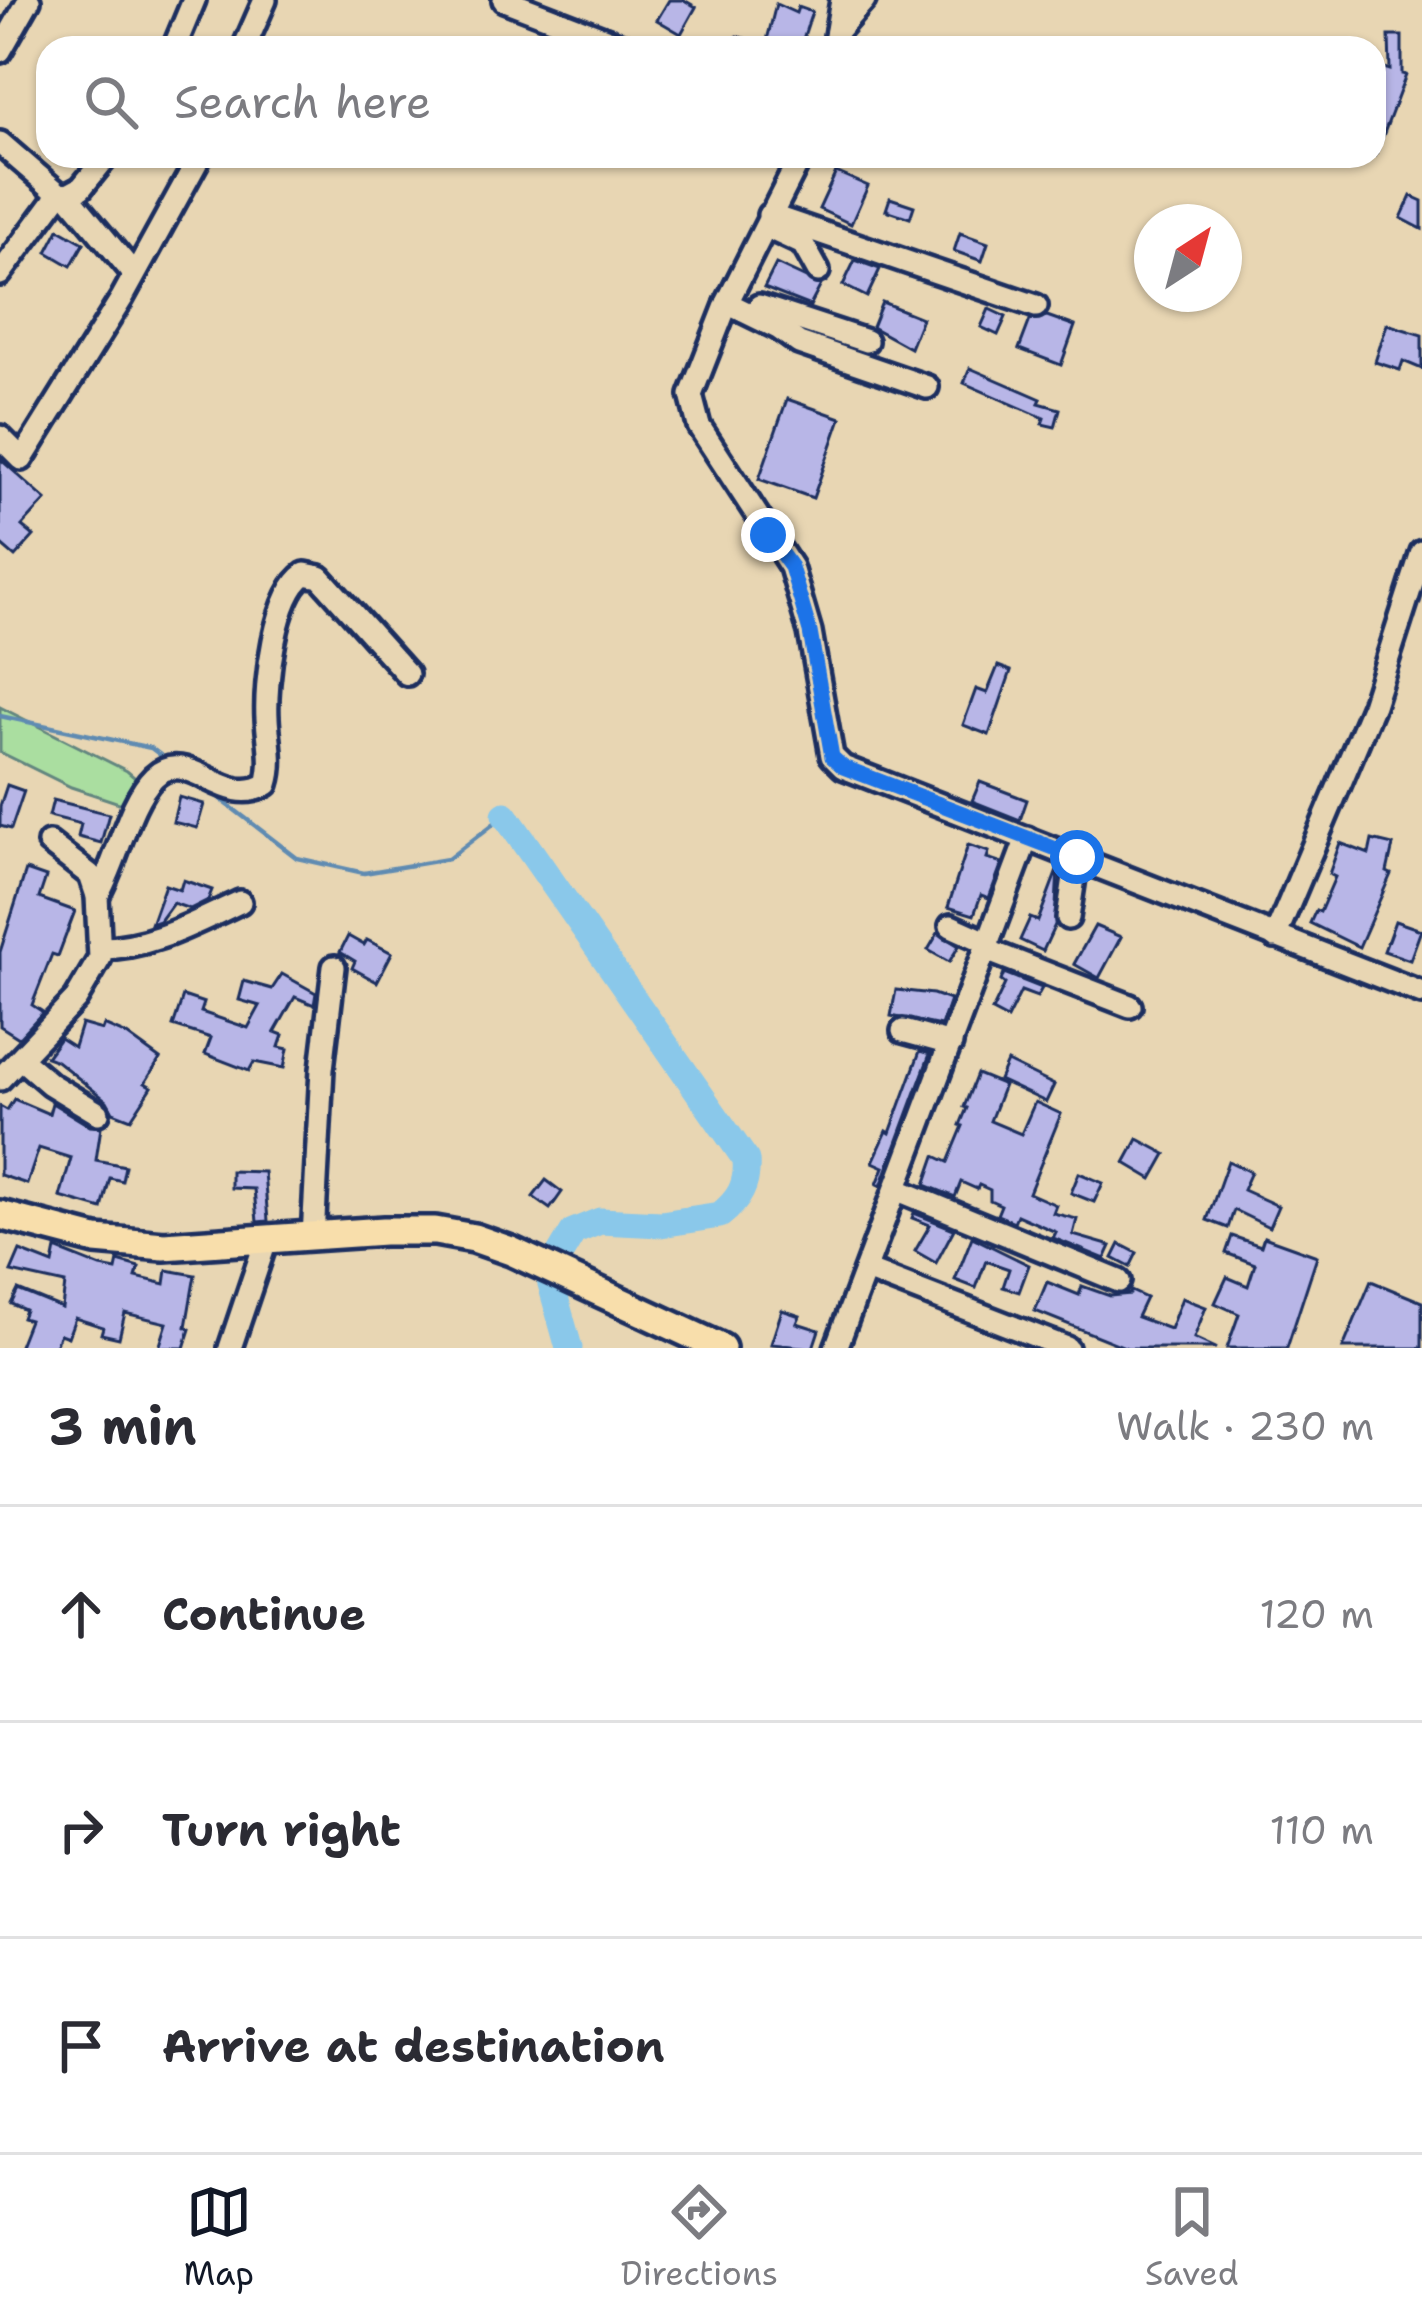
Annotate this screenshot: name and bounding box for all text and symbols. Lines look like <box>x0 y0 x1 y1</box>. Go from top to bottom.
search box <box>36 36 1386 168</box>
icon: search <box>78 69 144 135</box>
text: Search here <box>174 72 431 132</box>
north arrow <box>1134 204 1242 312</box>
route end <box>741 508 795 562</box>
route start <box>1050 830 1104 884</box>
text: 3 min <box>48 1392 197 1460</box>
text: Walk · 230 m <box>1116 1400 1374 1452</box>
icon: ahead <box>48 1581 114 1647</box>
text: Continue <box>162 1584 366 1644</box>
text: 120 m <box>1259 1588 1374 1640</box>
icon: right <box>48 1797 114 1863</box>
text: Turn right <box>162 1800 401 1860</box>
text: 110 m <box>1270 1804 1374 1856</box>
icon: arrive <box>48 2013 114 2079</box>
text: Arrive at destination <box>162 2016 665 2076</box>
tab: Map <box>183 2179 254 2296</box>
tab: Directions <box>621 2179 778 2296</box>
tab: Saved <box>1145 2179 1239 2296</box>

